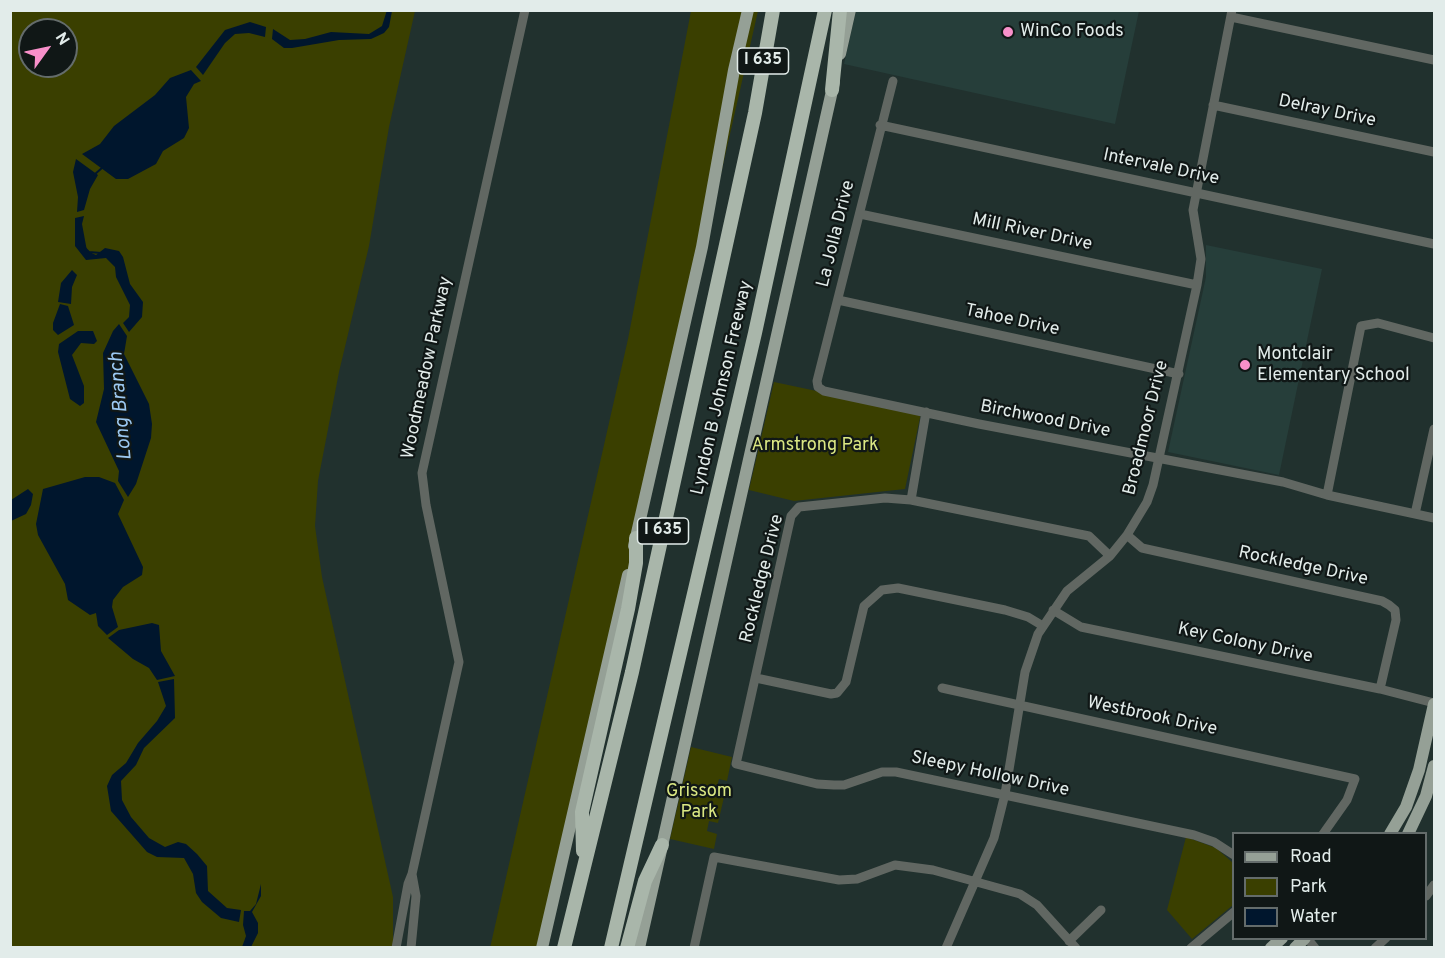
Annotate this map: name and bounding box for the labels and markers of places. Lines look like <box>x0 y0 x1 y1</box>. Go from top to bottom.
place label: WinCo Foods <box>1020 21 1124 43</box>
marker: WinCo Foods <box>1001 25 1015 39</box>
place label: Montclair Elementary School <box>1257 344 1410 386</box>
marker: Montclair Elementary School <box>1238 358 1252 372</box>

